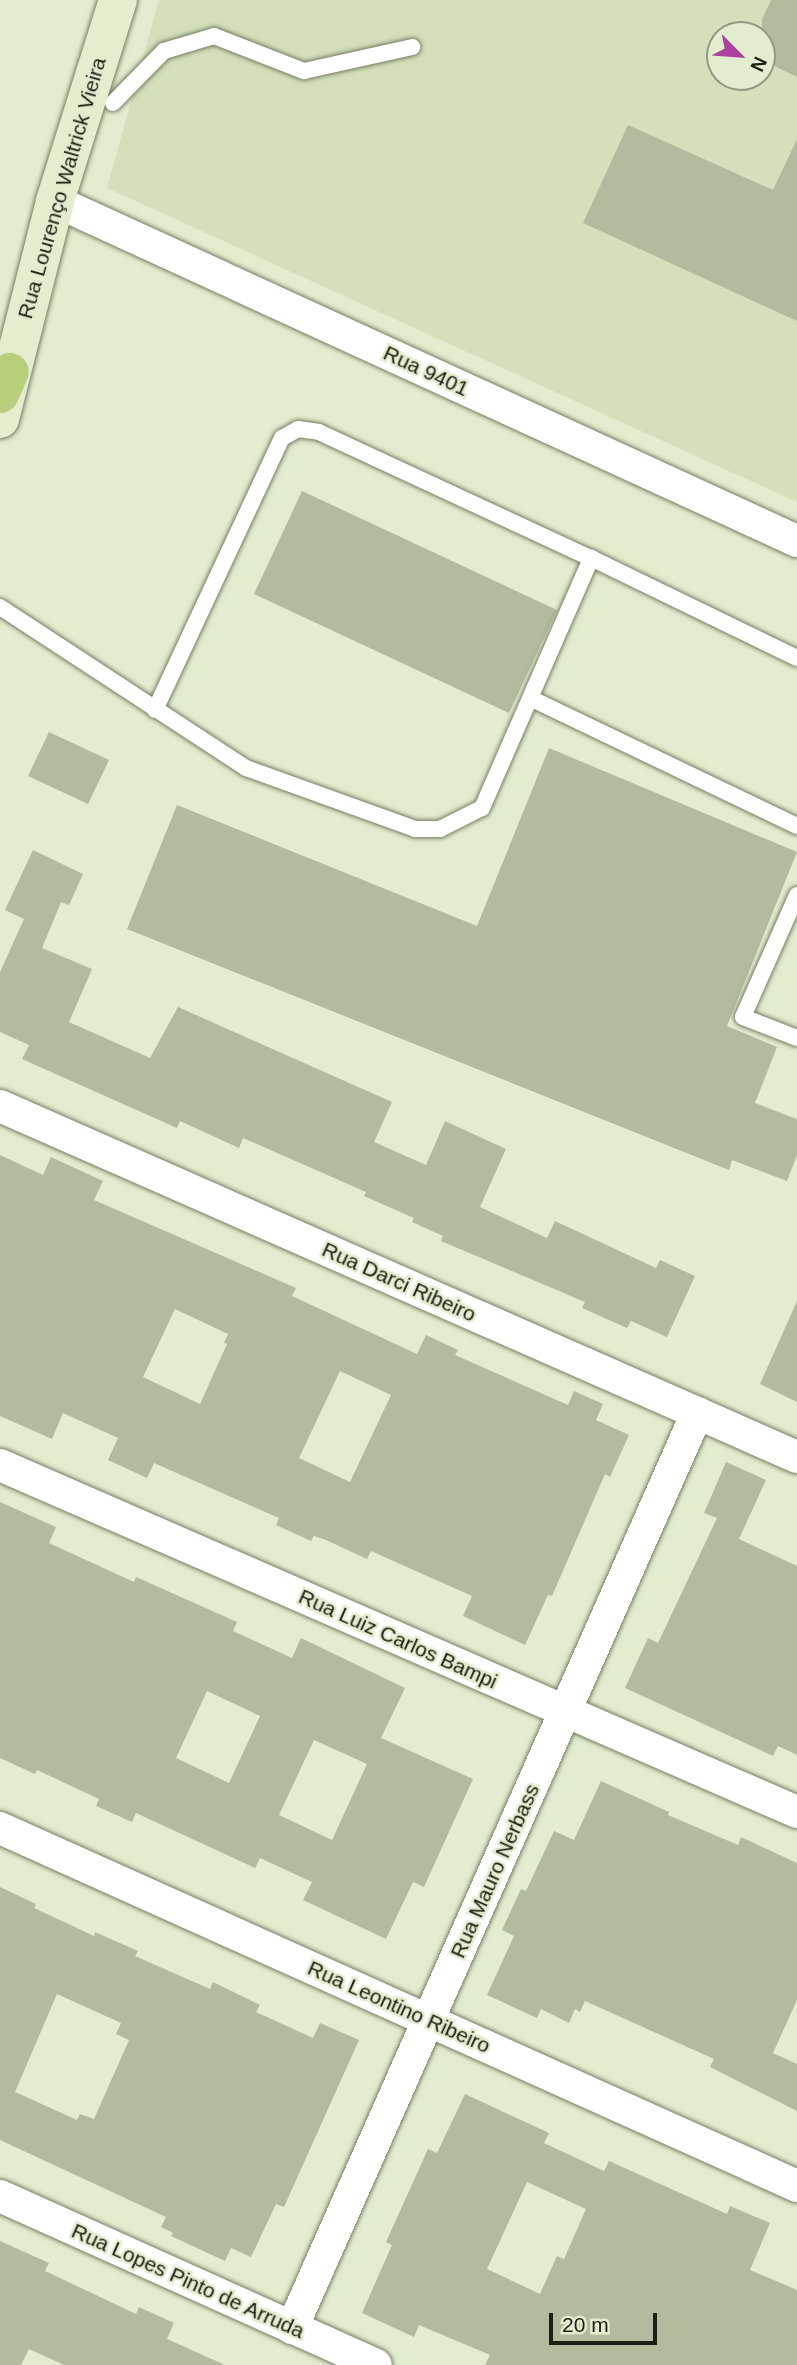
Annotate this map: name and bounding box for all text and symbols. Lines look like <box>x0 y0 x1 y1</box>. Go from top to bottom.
north arrow <box>706 21 776 91</box>
street label: Rua Lourenço Waltrick Vieira <box>13 54 111 322</box>
text: N <box>746 54 771 75</box>
street label: Rua 9401 <box>379 340 473 402</box>
street label: Rua Darci Ribeiro <box>318 1237 480 1327</box>
street label: Rua Luiz Carlos Bampi <box>295 1584 501 1694</box>
street label: Rua Mauro Nerbass <box>445 1780 545 1962</box>
street label: Rua Leontino Ribeiro <box>304 1955 494 2059</box>
street label: Rua Lopes Pinto de Arruda <box>67 2218 309 2344</box>
scale bar <box>552 2298 660 2342</box>
text: 20 m <box>562 2313 609 2336</box>

